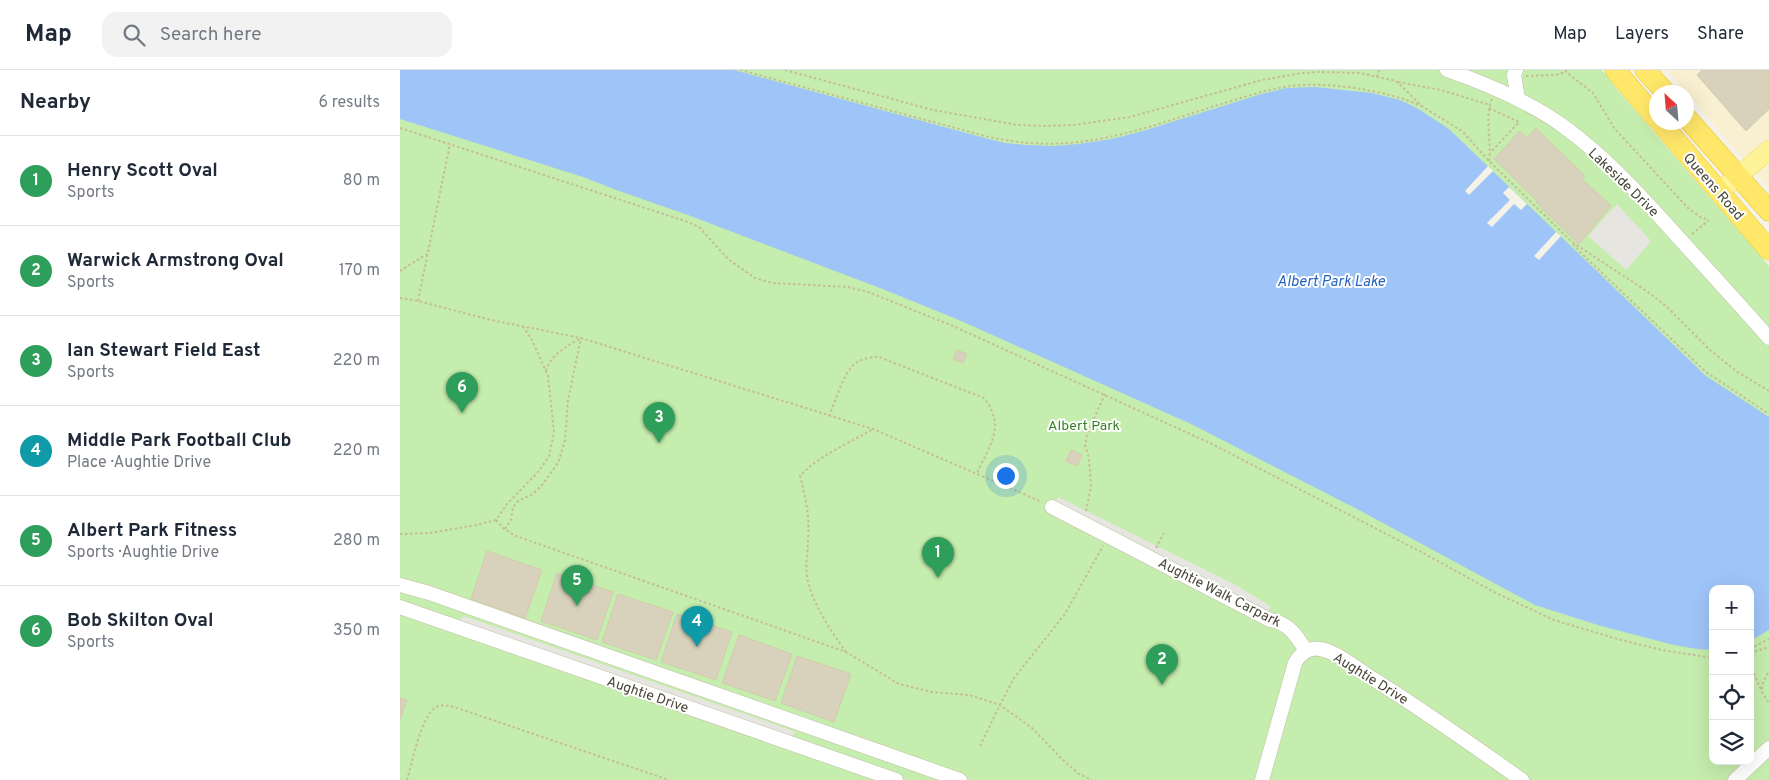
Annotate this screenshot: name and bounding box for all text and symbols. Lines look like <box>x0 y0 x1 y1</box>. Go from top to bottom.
search box <box>102 12 452 57</box>
text: Map <box>25 20 72 50</box>
icon: search <box>120 21 148 49</box>
text: Search here <box>160 23 261 47</box>
text: Map <box>1553 23 1587 46</box>
text: Layers <box>1615 23 1669 46</box>
text: Share <box>1697 23 1744 46</box>
north arrow <box>1649 85 1694 130</box>
text: Nearby <box>20 89 91 116</box>
text: 6 results <box>318 93 380 113</box>
street label: Lakeside Drive <box>1584 145 1662 221</box>
street label: Queens Road <box>1679 150 1747 224</box>
text: Henry Scott Oval <box>67 159 218 183</box>
text: 1 <box>33 171 39 191</box>
text: 80 m <box>343 171 380 191</box>
text: Sports <box>67 183 115 203</box>
text: Warwick Armstrong Oval <box>67 249 284 273</box>
text: 2 <box>31 261 41 281</box>
text: 170 m <box>339 261 380 281</box>
text: Sports <box>67 273 115 293</box>
water label: Albert Park Lake <box>1277 273 1385 292</box>
text: Ian Stewart Field East <box>67 339 261 363</box>
text: 3 <box>31 351 41 371</box>
text: 220 m <box>333 351 380 371</box>
text: Sports <box>67 363 115 383</box>
pin: 6 <box>446 372 478 413</box>
pin: 3 <box>643 402 675 443</box>
park label: Albert Park <box>1048 418 1120 435</box>
text: Middle Park Football Club <box>67 429 292 453</box>
text: 4 <box>31 441 41 461</box>
text: 220 m <box>333 441 380 461</box>
text: Place · Aughtie Drive <box>67 453 211 473</box>
your location <box>993 463 1019 489</box>
text: Albert Park Fitness <box>67 519 237 543</box>
text: 5 <box>31 531 41 551</box>
text: 280 m <box>333 531 380 551</box>
pin: 1 <box>922 537 954 578</box>
text: Sports · Aughtie Drive <box>67 543 219 563</box>
street label: Aughtie Walk Carpark <box>1155 555 1284 632</box>
pin: 5 <box>561 565 593 606</box>
map controls <box>1709 585 1754 765</box>
button: + <box>1709 585 1754 630</box>
pin: 4 <box>681 606 713 647</box>
text: Bob Skilton Oval <box>67 609 213 633</box>
text: 6 <box>31 621 41 641</box>
text: 350 m <box>333 621 380 641</box>
button: − <box>1709 630 1754 675</box>
text: Sports <box>67 633 115 653</box>
pin: 2 <box>1146 644 1178 685</box>
street label: Aughtie Drive <box>1330 649 1411 709</box>
street label: Aughtie Drive <box>604 673 691 717</box>
button: locate <box>1709 675 1754 720</box>
button: layers <box>1709 720 1754 765</box>

